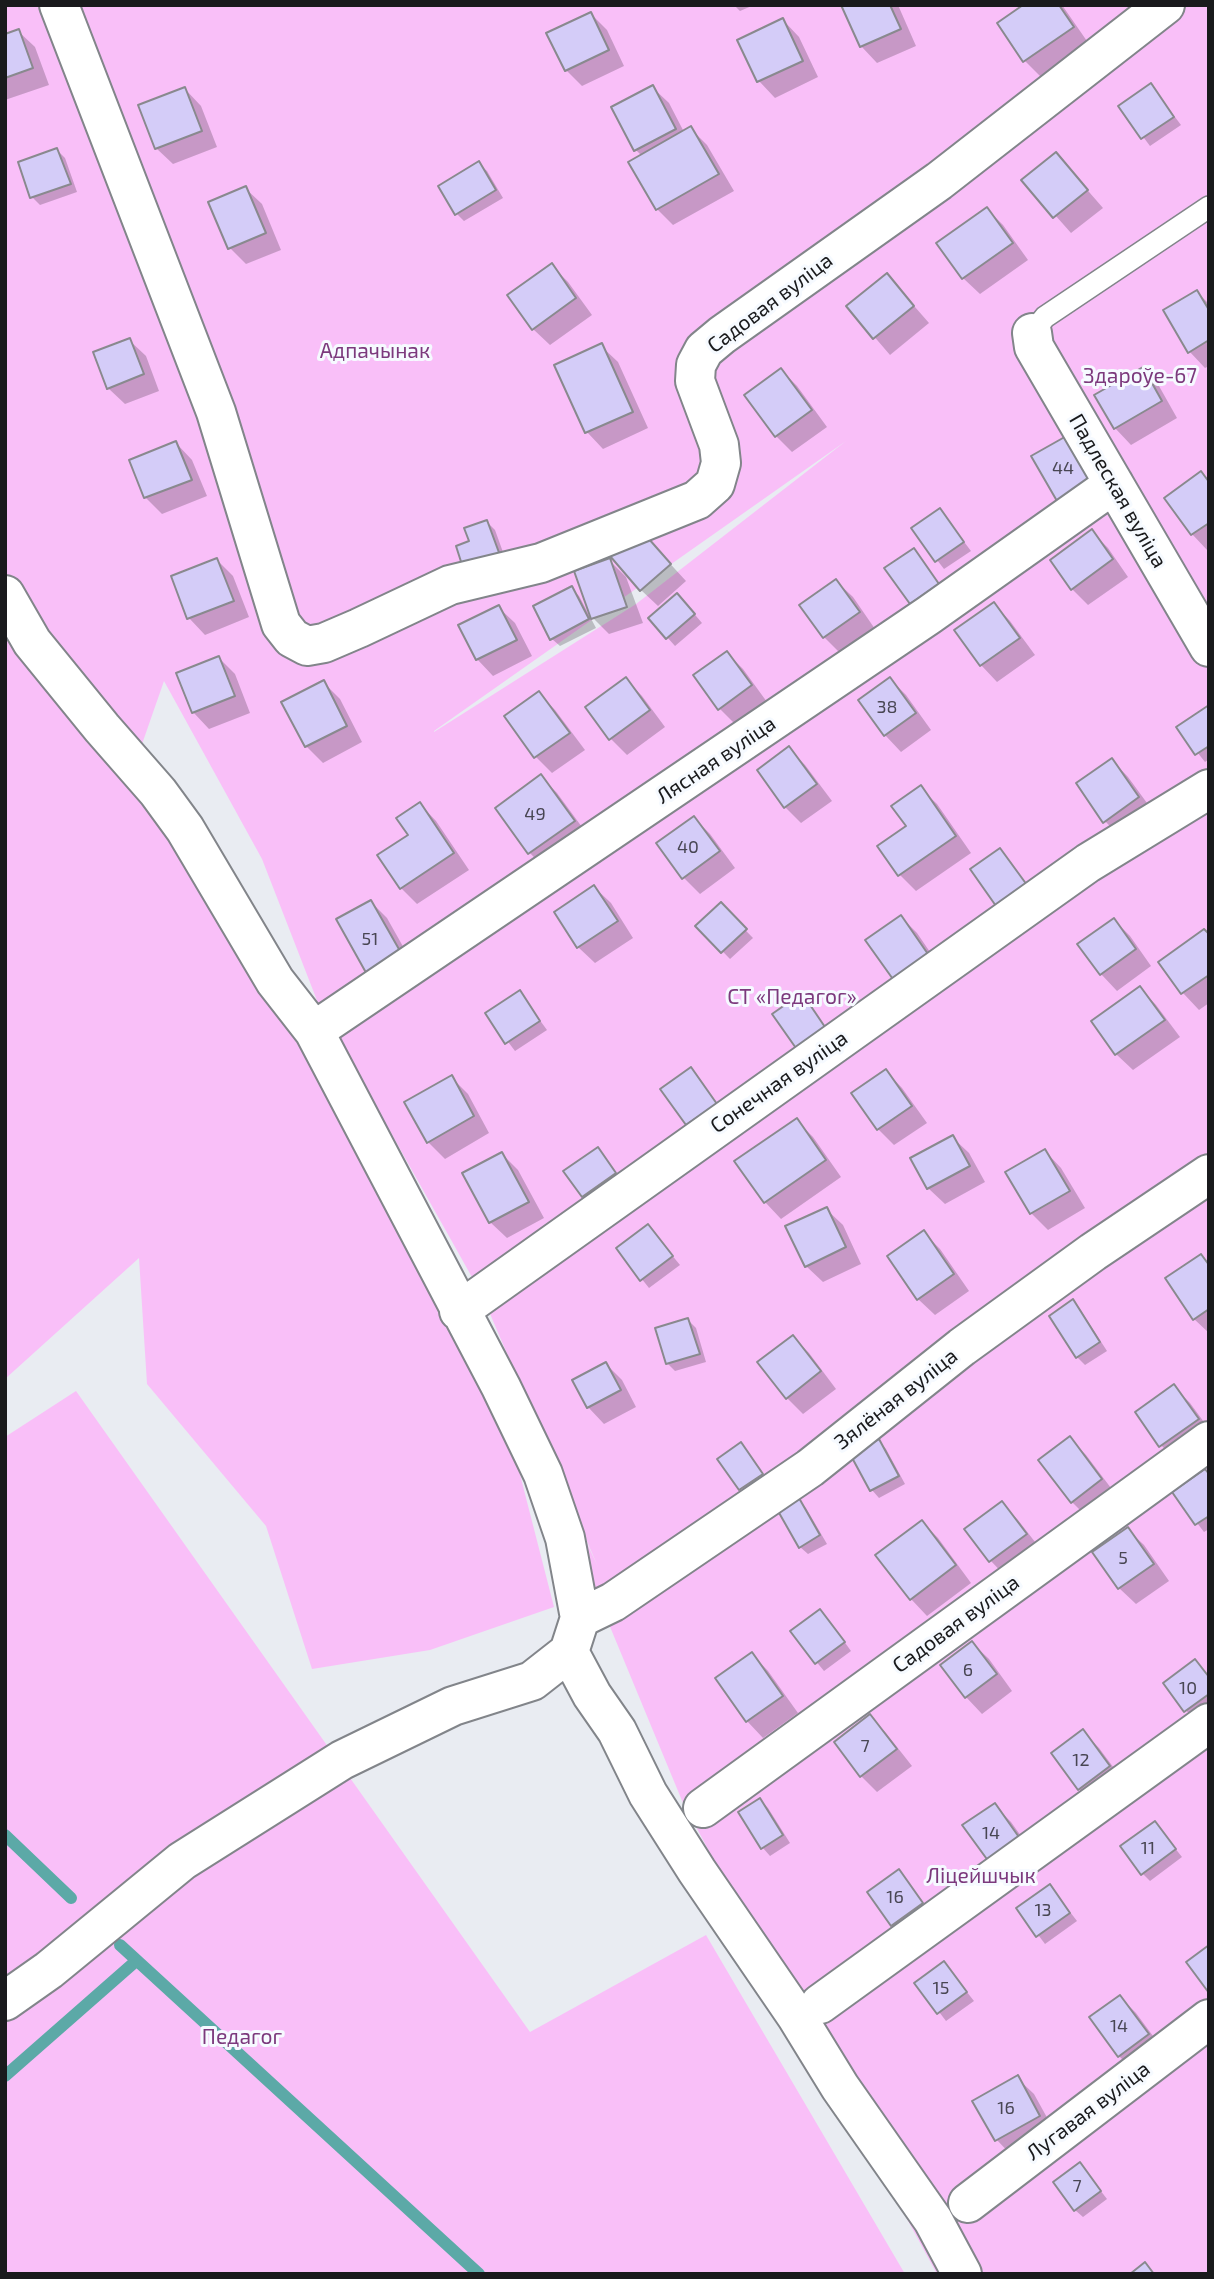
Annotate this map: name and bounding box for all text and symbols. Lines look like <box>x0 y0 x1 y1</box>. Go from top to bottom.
street label: Садовая вуліца <box>702 248 838 358</box>
park label: Адпачынак <box>320 338 430 364</box>
park label: Здароўе-67 <box>1083 363 1197 389</box>
street label: Падлеская вуліца <box>1064 410 1172 572</box>
house number: 44 <box>1052 457 1074 479</box>
house number: 38 <box>877 696 897 718</box>
street label: Лясная вуліца <box>652 711 780 809</box>
house number: 49 <box>524 803 546 825</box>
house number: 40 <box>677 836 699 858</box>
house number: 51 <box>362 928 378 950</box>
park label: СТ «Педагог» <box>727 984 857 1010</box>
street label: Сонечная вуліца <box>706 1025 852 1139</box>
street label: Зялёная вуліца <box>829 1343 963 1455</box>
house number: 5 <box>1118 1547 1128 1569</box>
street label: Садовая вуліца <box>888 1570 1024 1678</box>
house number: 6 <box>963 1659 973 1681</box>
house number: 10 <box>1179 1677 1197 1699</box>
house number: 7 <box>860 1735 870 1757</box>
house number: 12 <box>1072 1749 1090 1771</box>
house number: 14 <box>982 1822 1000 1844</box>
house number: 11 <box>1141 1837 1155 1859</box>
park label: Ліцейшчык <box>926 1863 1036 1889</box>
house number: 16 <box>886 1886 904 1908</box>
house number: 13 <box>1034 1899 1052 1921</box>
house number: 15 <box>933 1977 949 1999</box>
house number: 14 <box>1110 2015 1128 2037</box>
park label: Педагог <box>202 2024 282 2050</box>
street label: Лугавая вуліца <box>1021 2056 1155 2166</box>
house number: 16 <box>997 2097 1015 2119</box>
house number: 7 <box>1072 2175 1082 2197</box>

